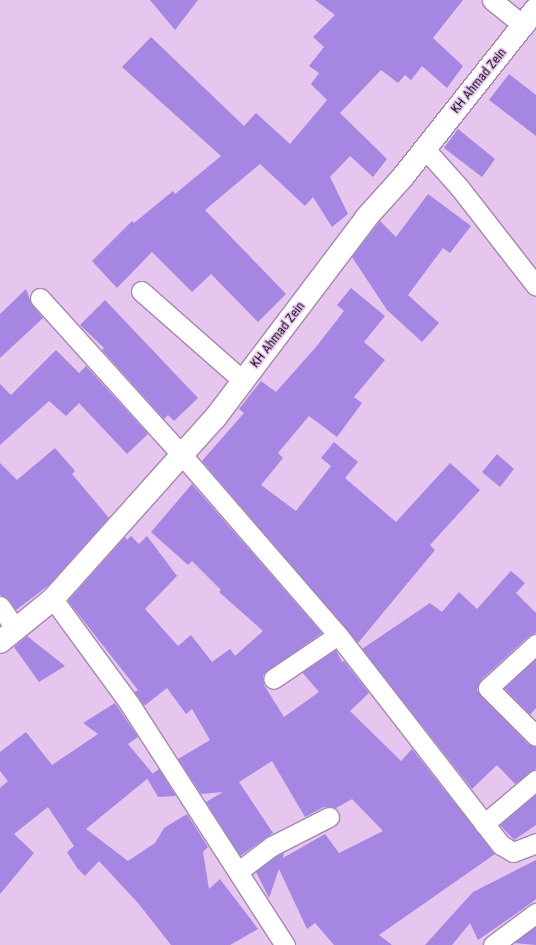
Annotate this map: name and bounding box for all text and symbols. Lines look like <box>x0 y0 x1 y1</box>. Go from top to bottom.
street label: KH Ahmad Zein <box>448 45 510 117</box>
street label: KH Ahmad Zein <box>247 299 309 371</box>

